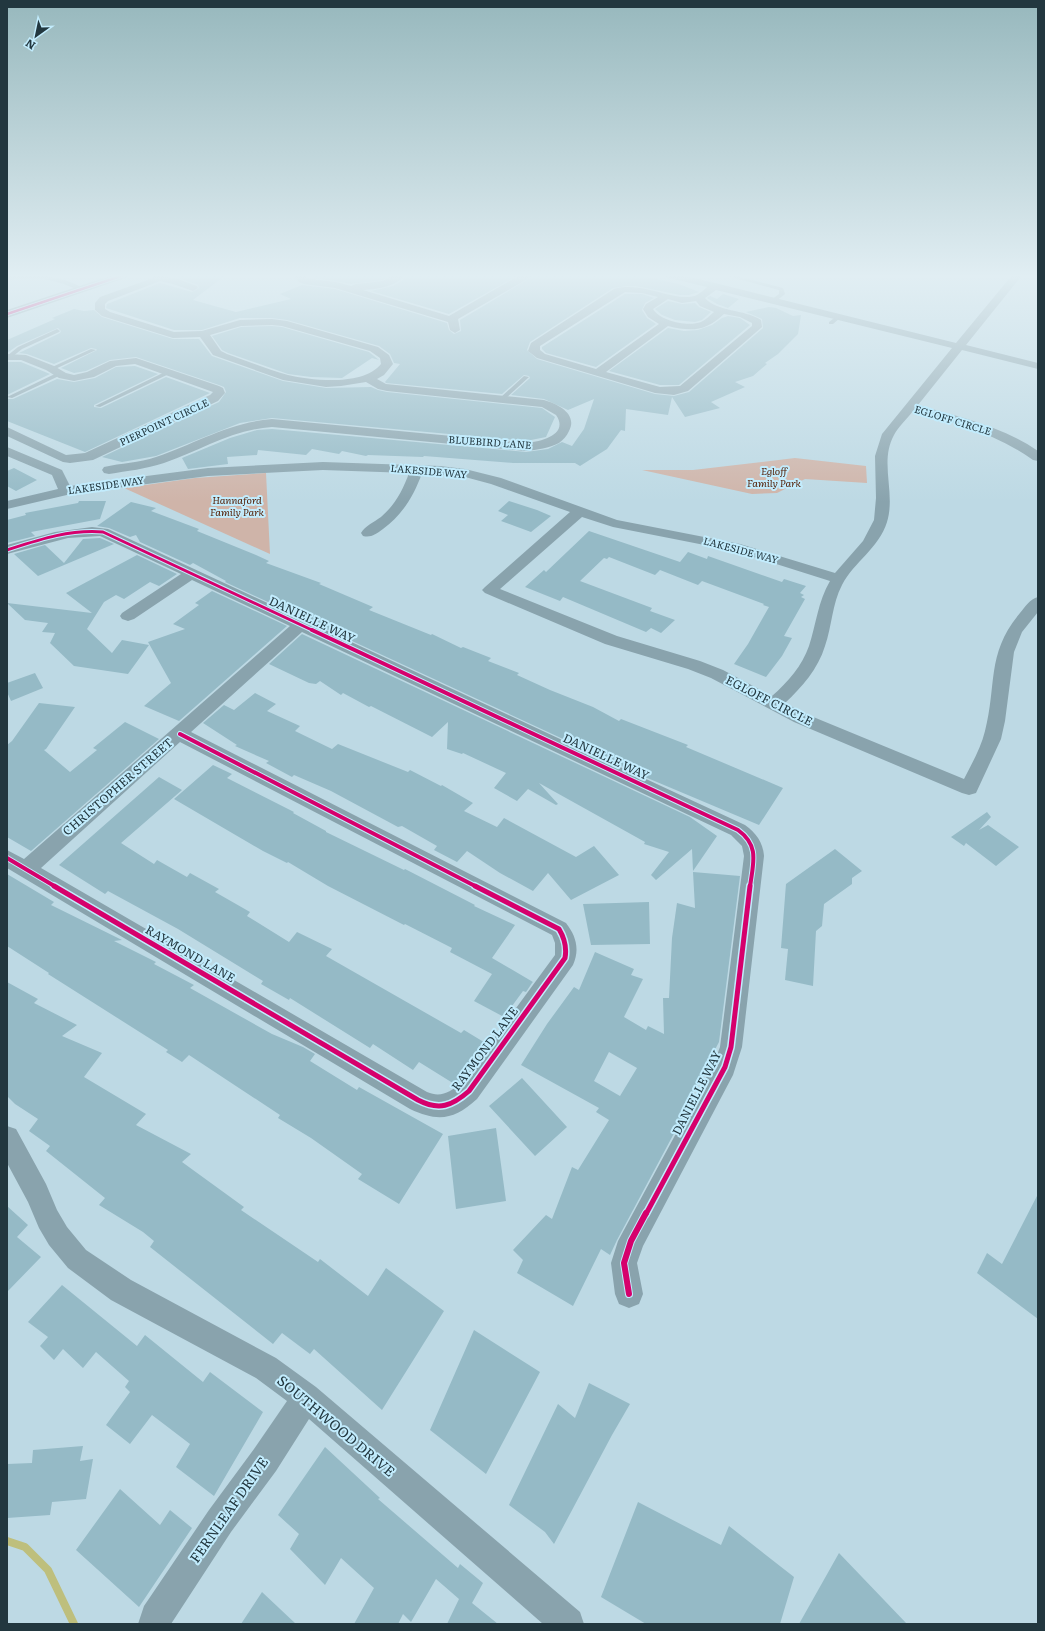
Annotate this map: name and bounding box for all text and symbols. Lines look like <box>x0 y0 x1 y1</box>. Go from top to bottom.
north arrow <box>16 16 56 56</box>
text: N <box>22 36 38 54</box>
street label: PIERPOINT CIRCLE <box>117 394 211 449</box>
street label: EGLOFF CIRCLE <box>913 401 993 438</box>
street label: BLUEBIRD LANE <box>448 431 532 452</box>
street label: LAKESIDE WAY <box>390 460 468 481</box>
park label: Egloff Family Park <box>747 463 801 490</box>
street label: LAKESIDE WAY <box>67 472 145 497</box>
park label: Hannaford Family Park <box>210 492 264 519</box>
street label: LAKESIDE WAY <box>702 532 780 567</box>
street label: DANIELLE WAY <box>266 591 359 647</box>
street label: EGLOFF CIRCLE <box>723 670 816 730</box>
street label: DANIELLE WAY <box>560 728 653 784</box>
street label: CHRISTOPHER STREET <box>58 733 177 839</box>
street label: RAYMOND LANE <box>142 920 239 986</box>
street label: RAYMOND LANE <box>447 1002 522 1094</box>
street label: DANIELLE WAY <box>667 1047 725 1138</box>
street label: SOUTHWOOD DRIVE <box>273 1370 400 1481</box>
street label: FERNLEAF DRIVE <box>184 1453 272 1566</box>

